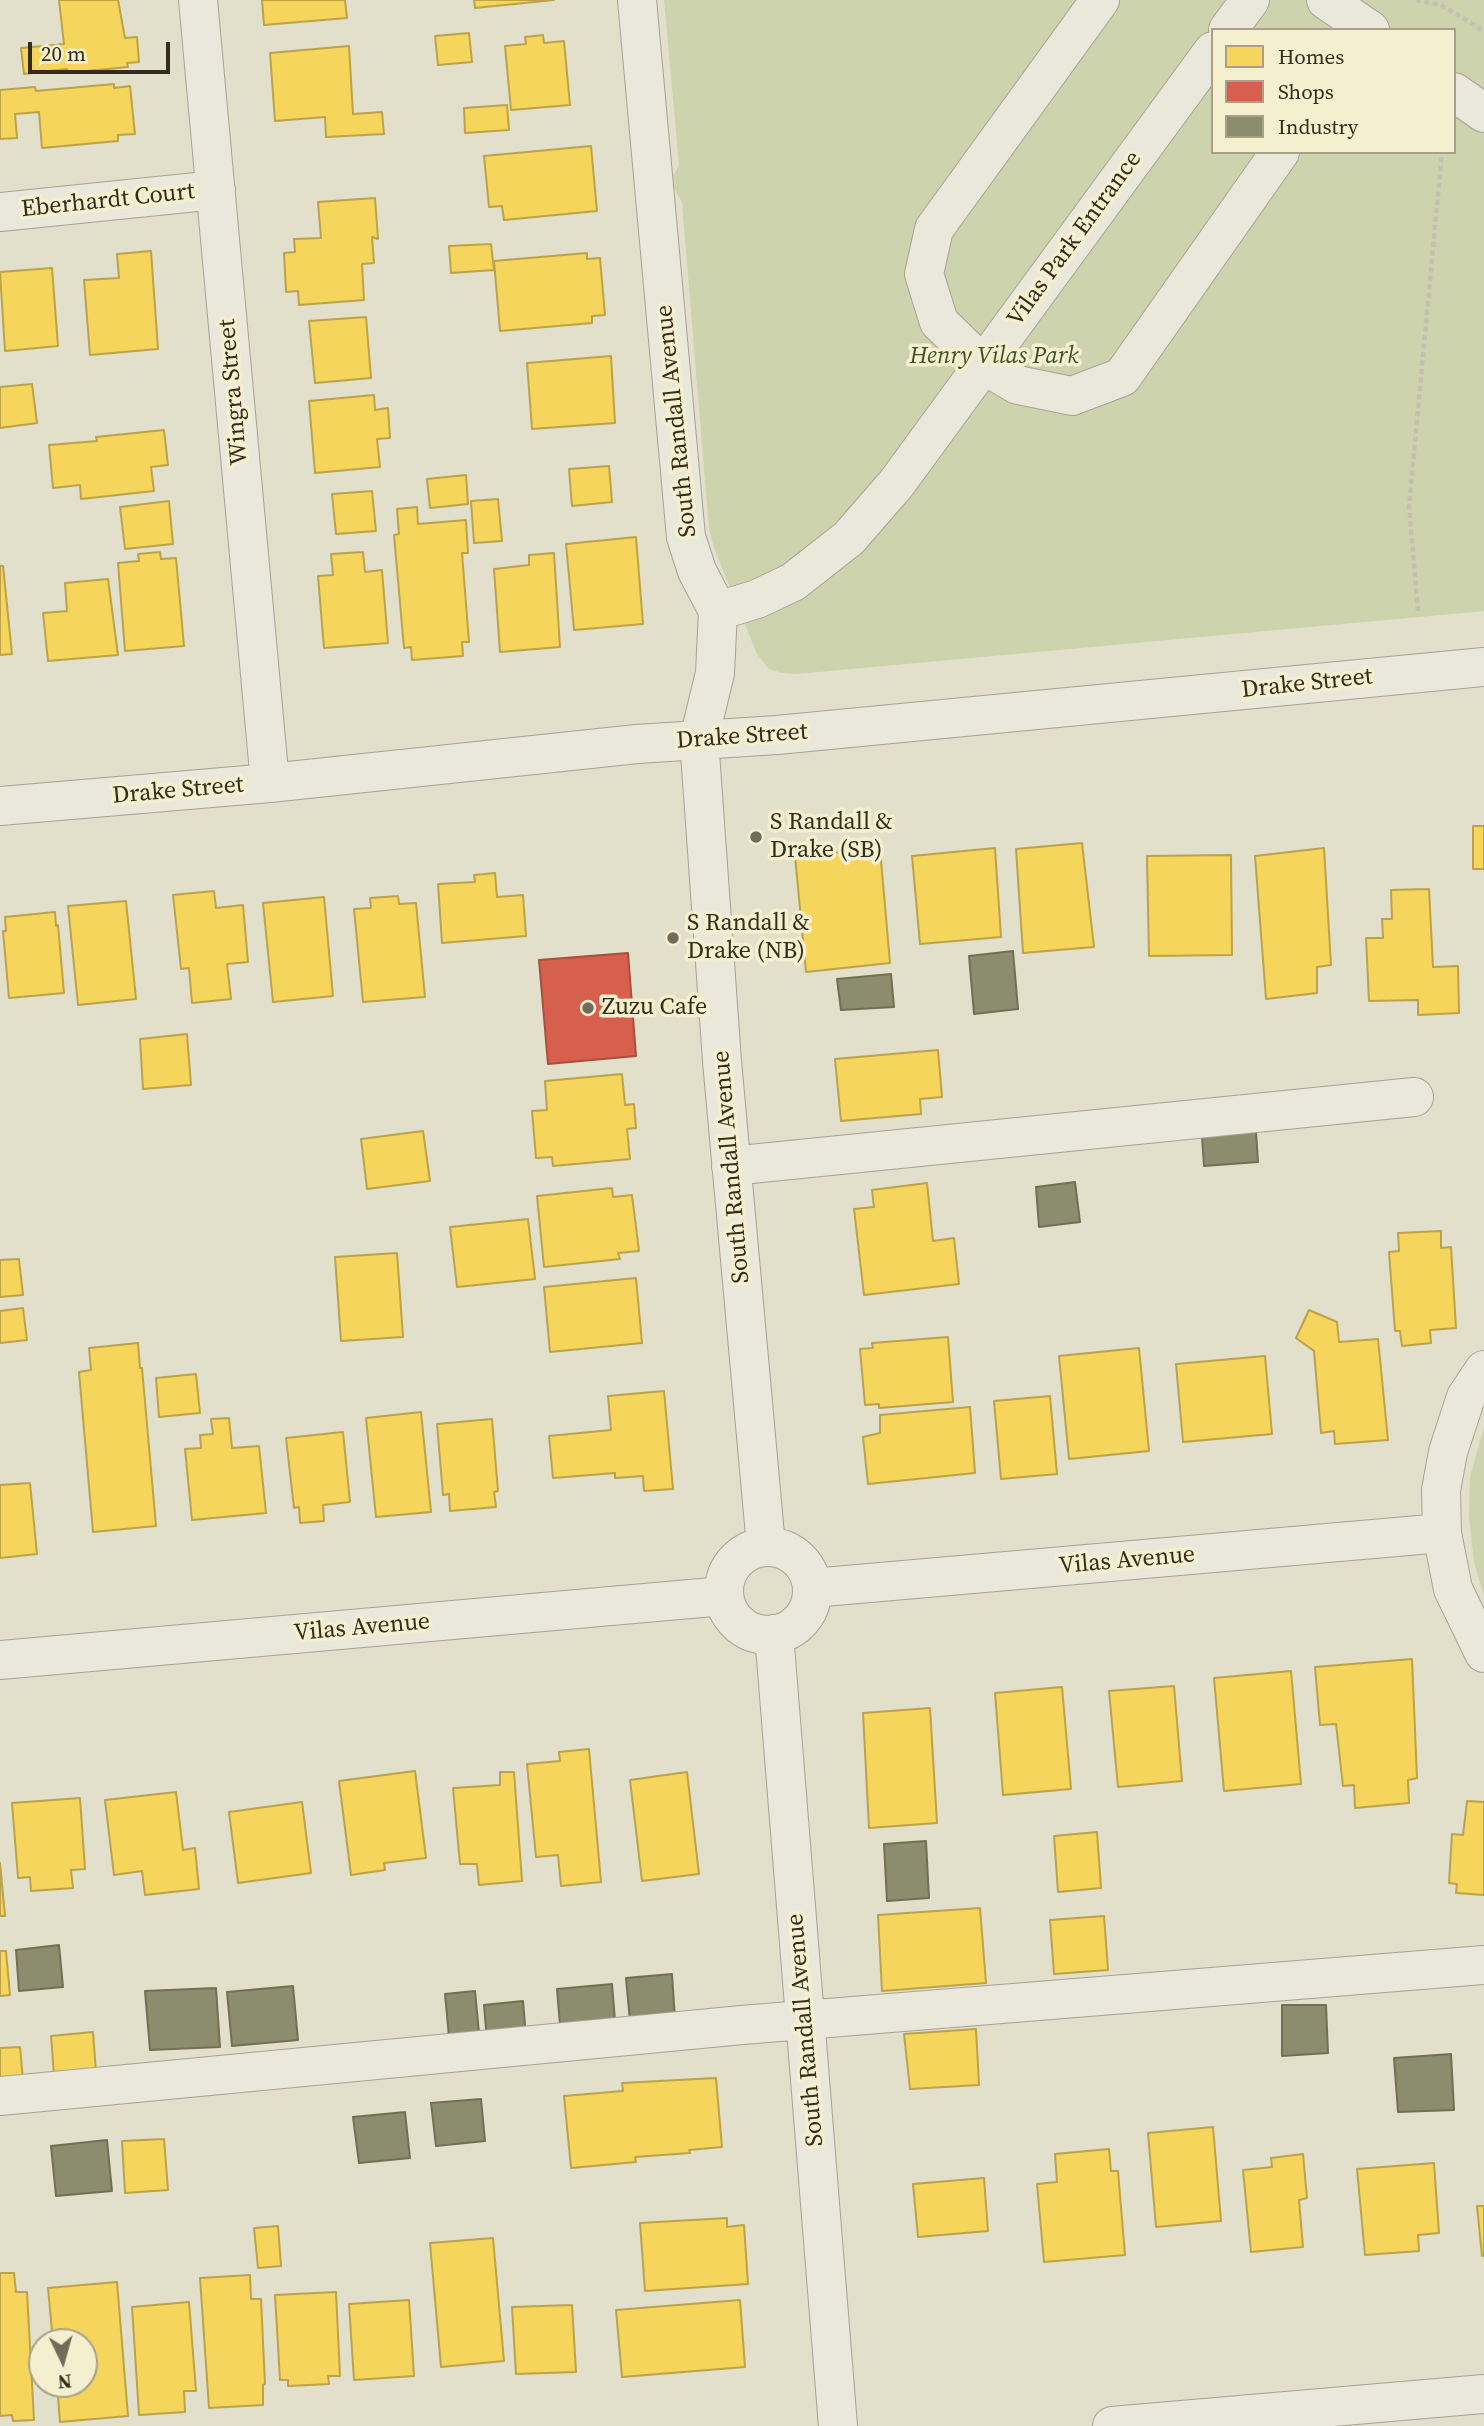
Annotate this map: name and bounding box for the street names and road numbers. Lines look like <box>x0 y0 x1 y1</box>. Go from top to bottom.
street label: Vilas Park Entrance <box>1002 146 1148 332</box>
street label: Eberhardt Court <box>20 178 196 224</box>
street label: South Randall Avenue <box>650 303 704 539</box>
street label: Wingra Street <box>213 318 255 466</box>
street label: Drake Street <box>1240 663 1374 705</box>
street label: Drake Street <box>675 718 809 756</box>
street label: Drake Street <box>111 771 245 811</box>
street label: South Randall Avenue <box>707 1049 757 1285</box>
street label: Vilas Avenue <box>1058 1541 1196 1581</box>
street label: Vilas Avenue <box>293 1608 431 1648</box>
street label: South Randall Avenue <box>781 1912 831 2148</box>

